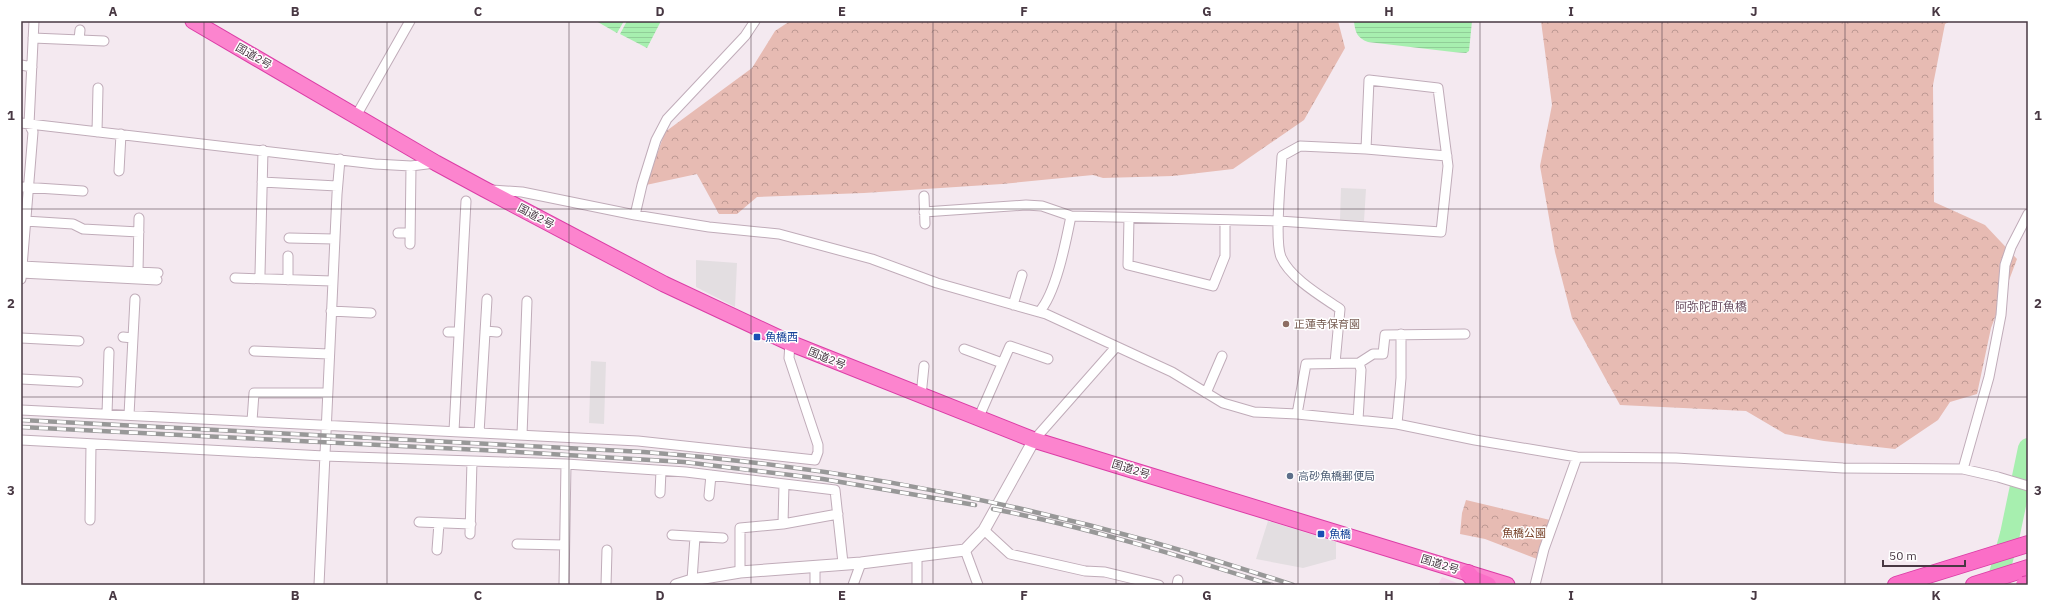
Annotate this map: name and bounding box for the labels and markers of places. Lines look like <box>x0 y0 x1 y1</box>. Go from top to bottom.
place label: 正蓮寺保育園 <box>1294 317 1360 331</box>
marker: 正蓮寺保育園 <box>1281 319 1291 329</box>
place label: 魚橋西 <box>765 330 798 344</box>
marker: 魚橋西 <box>752 332 762 342</box>
place label: 高砂魚橋郵便局 <box>1298 469 1375 483</box>
marker: 高砂魚橋郵便局 <box>1285 471 1295 481</box>
place label: 魚橋 <box>1329 527 1351 541</box>
marker: 魚橋 <box>1316 529 1326 539</box>

